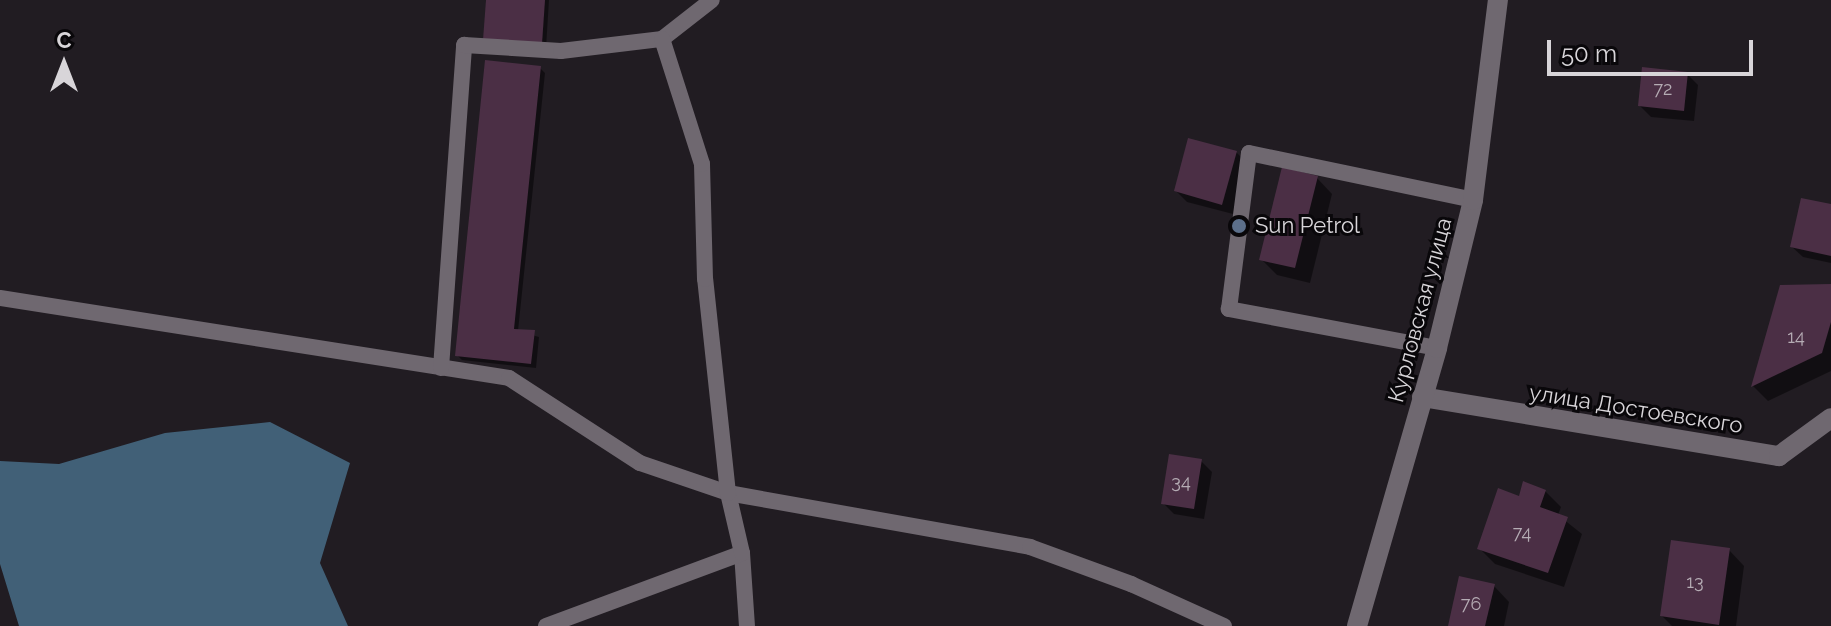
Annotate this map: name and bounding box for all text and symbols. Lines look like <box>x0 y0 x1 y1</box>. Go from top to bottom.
north arrow <box>24 24 104 104</box>
scale bar <box>1551 24 1757 74</box>
text: С <box>56 27 72 53</box>
text: 50 m <box>1561 39 1617 68</box>
house number: 72 <box>1653 78 1673 100</box>
place label: Sun Petrol <box>1255 213 1360 239</box>
street label: Курловская улица <box>1383 214 1457 406</box>
marker: Sun Petrol <box>1230 217 1248 235</box>
house number: 14 <box>1787 326 1805 348</box>
street label: улица Достоевского <box>1527 379 1745 439</box>
house number: 34 <box>1171 471 1191 493</box>
house number: 74 <box>1513 522 1531 544</box>
house number: 13 <box>1686 571 1704 593</box>
house number: 76 <box>1461 593 1481 615</box>

